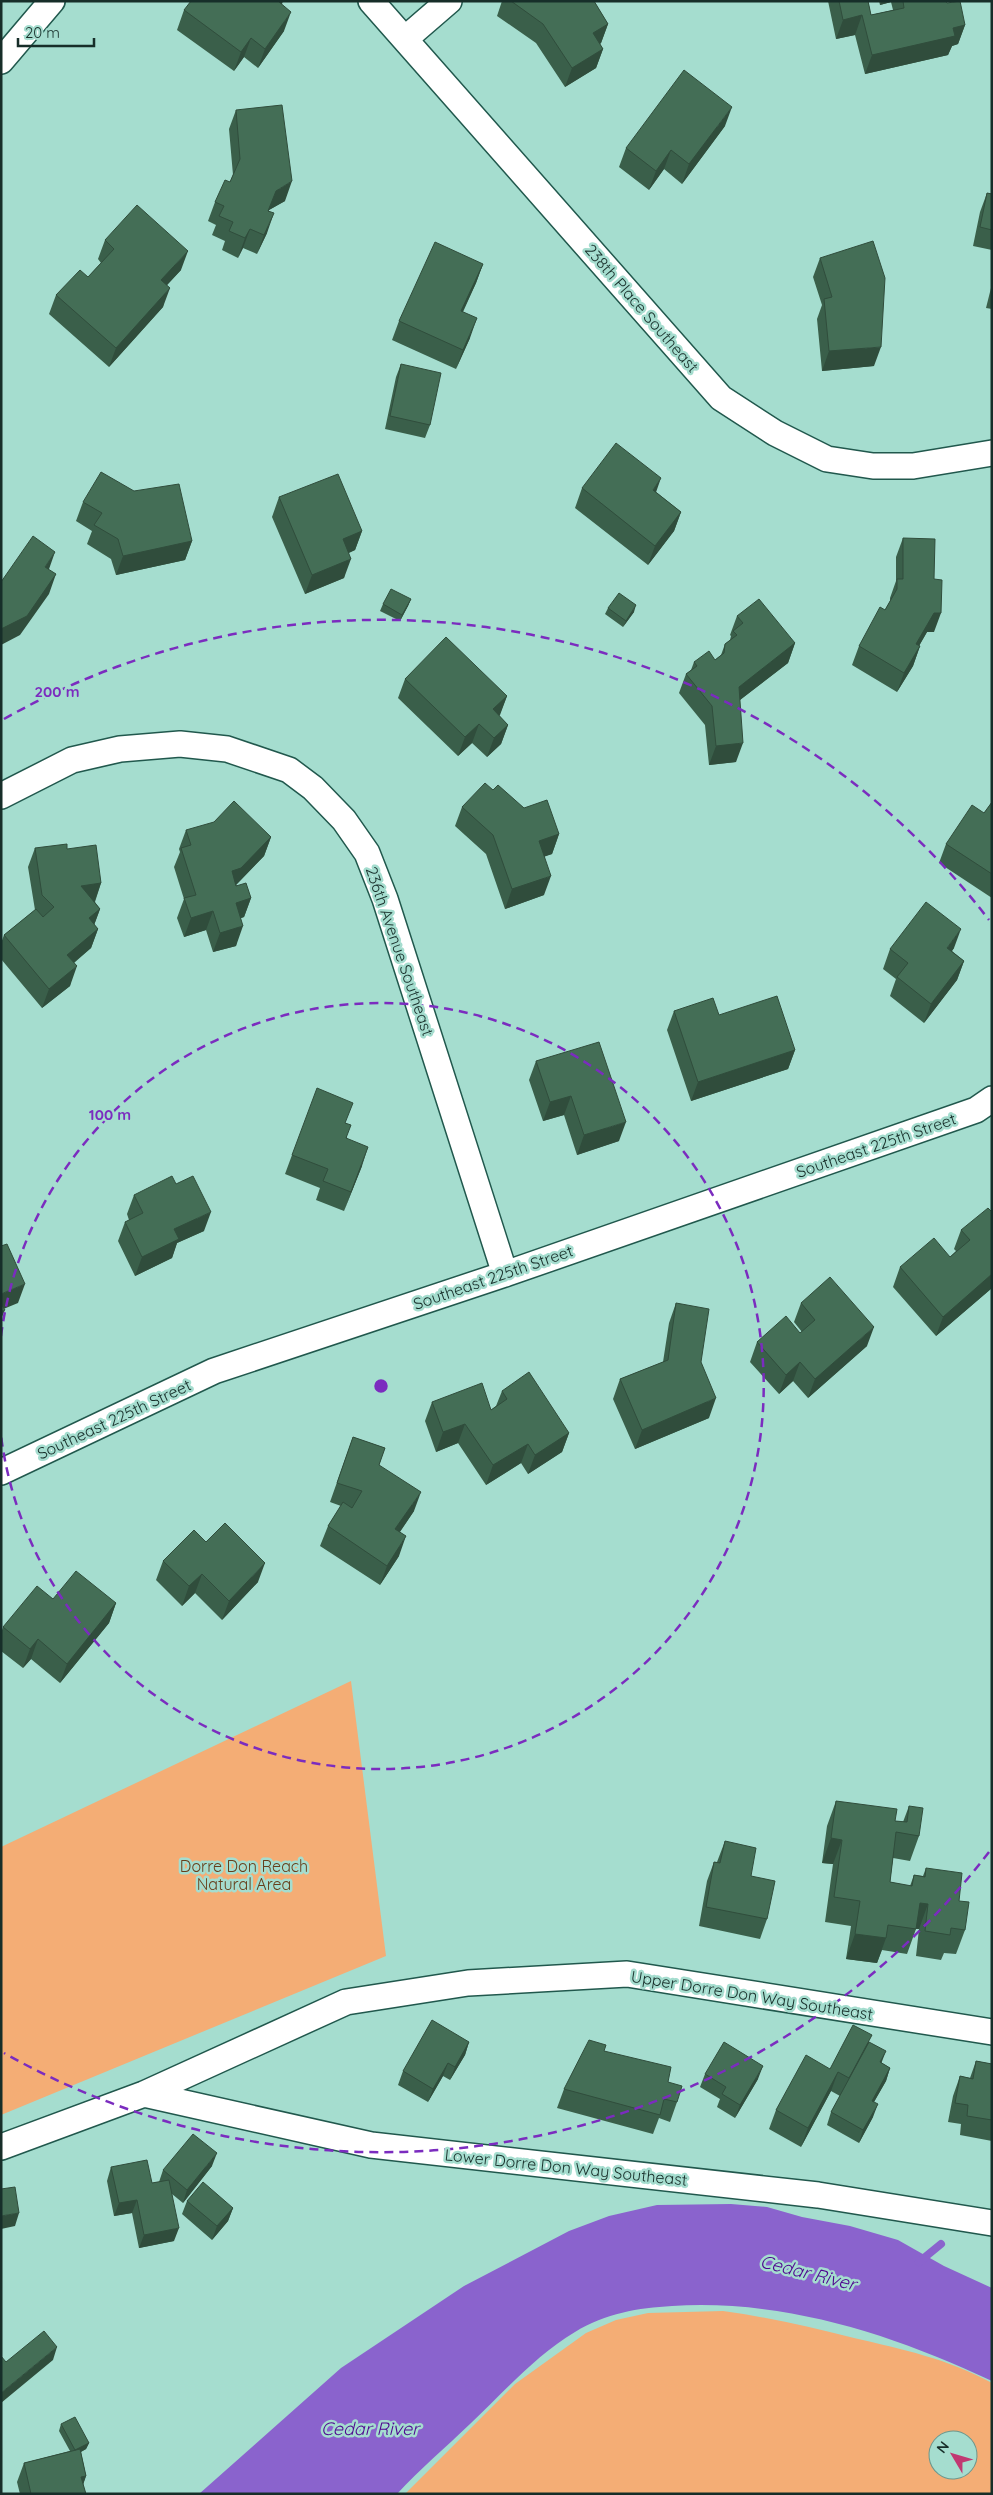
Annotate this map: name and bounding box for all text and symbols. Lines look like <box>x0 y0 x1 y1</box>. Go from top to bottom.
scale bar <box>18 15 94 47</box>
text: 20 m <box>25 23 60 42</box>
street label: 238th Place Southeast <box>581 240 703 376</box>
text: 200 m <box>35 682 80 701</box>
street label: 236th Avenue Southeast <box>362 864 438 1038</box>
text: 100 m <box>89 1105 131 1124</box>
street label: Southeast 225th Street <box>794 1108 958 1182</box>
street label: Southeast 225th Street <box>411 1240 575 1314</box>
street label: Southeast 225th Street <box>34 1375 194 1463</box>
centre of rings <box>372 1377 390 1395</box>
park label: Dorre Don Reach Natural Area <box>180 1856 308 1894</box>
street label: Upper Dorre Don Way Southeast <box>630 1966 874 2024</box>
street label: Lower Dorre Don Way Southeast <box>444 2144 688 2190</box>
water label: Cedar River <box>758 2249 860 2296</box>
water label: Cedar River <box>321 2417 421 2440</box>
north arrow <box>928 2430 978 2480</box>
text: N <box>932 2437 953 2457</box>

